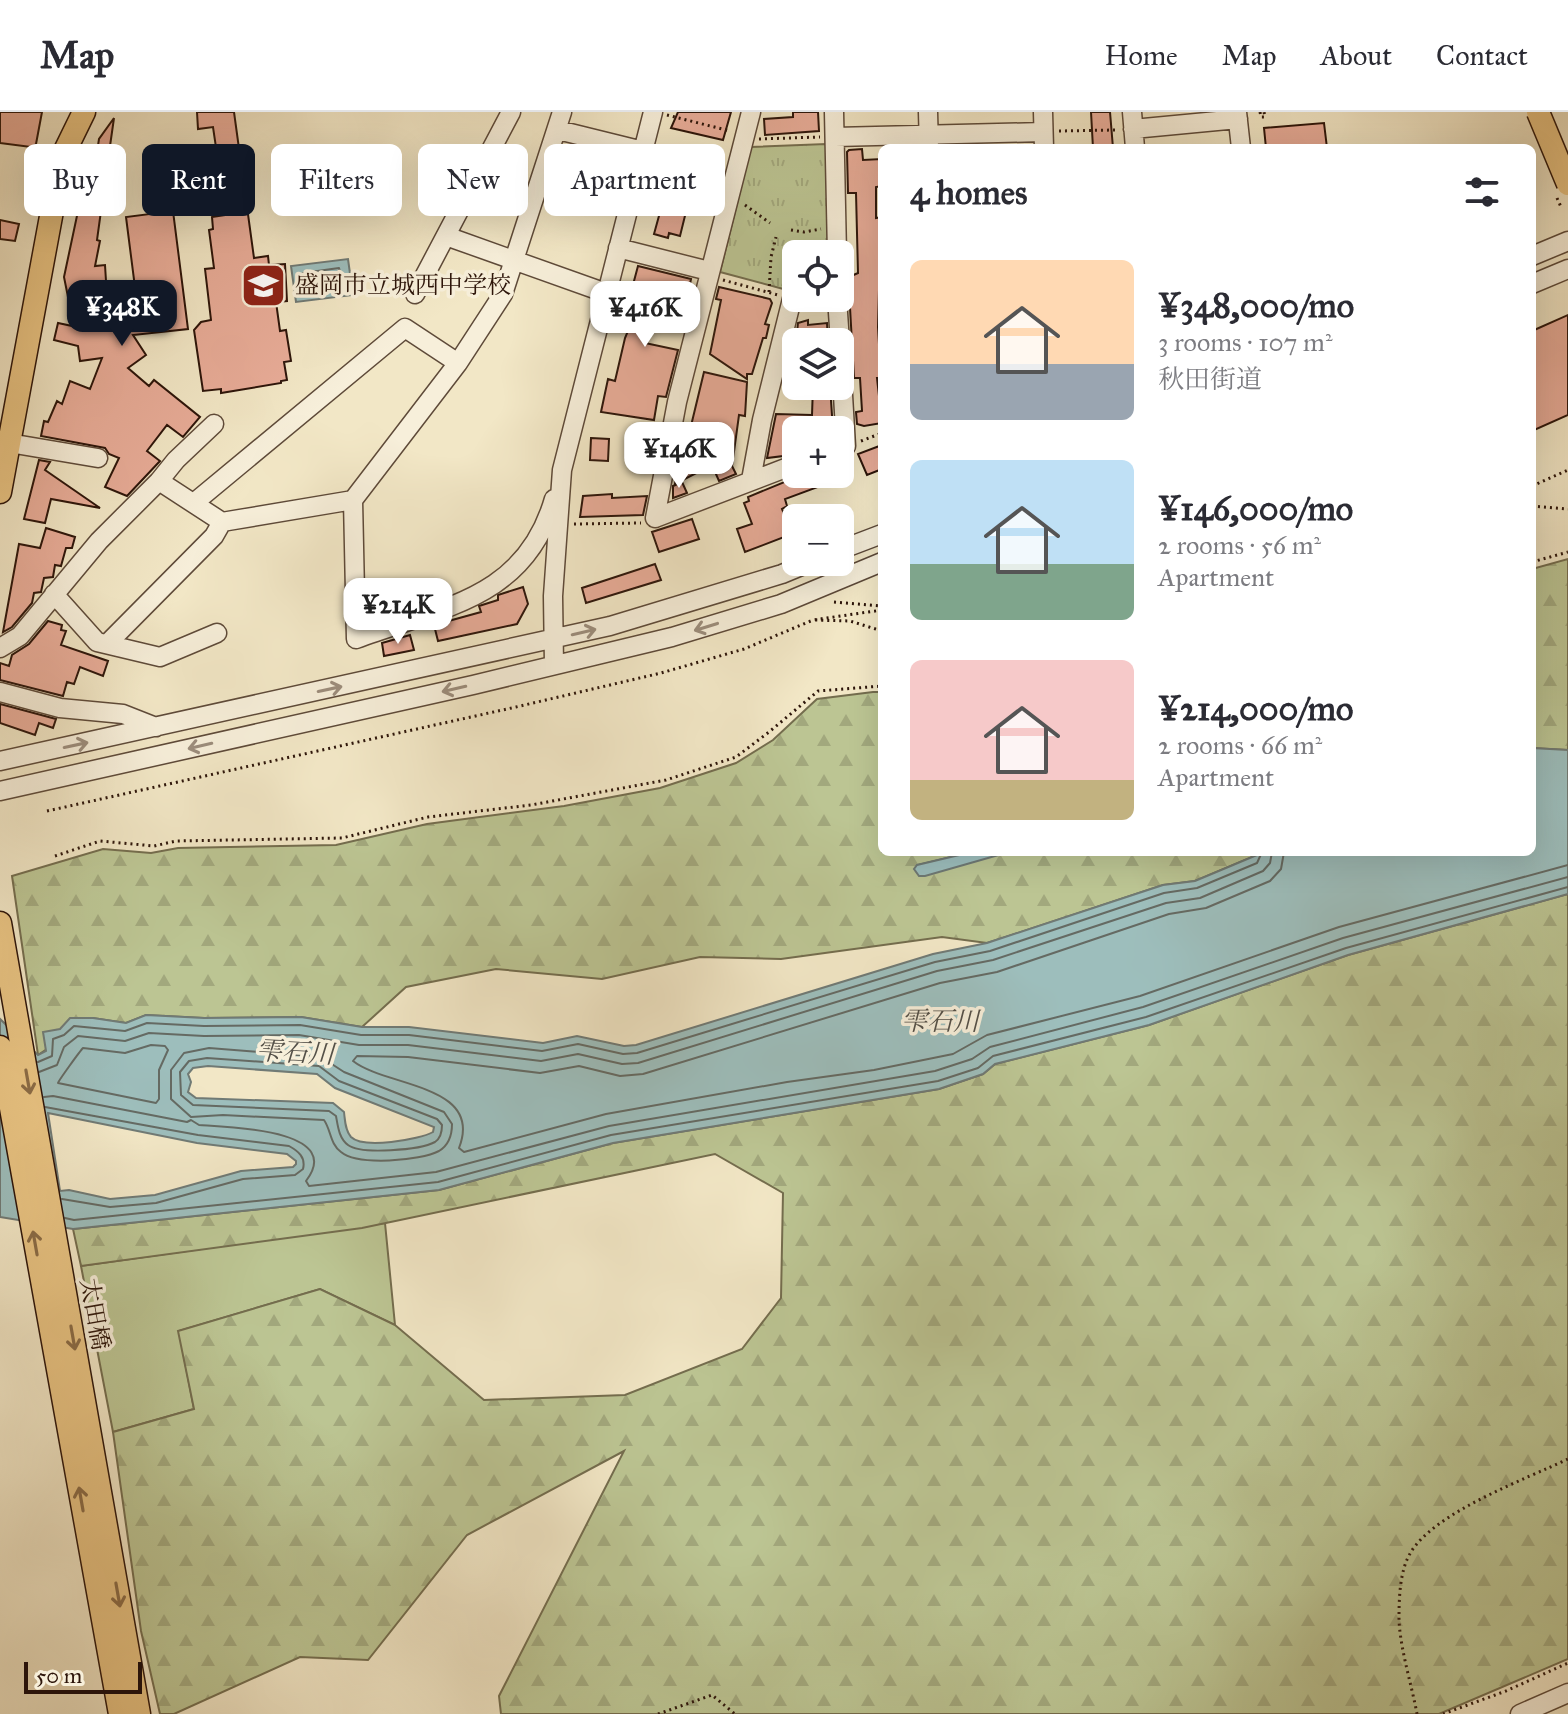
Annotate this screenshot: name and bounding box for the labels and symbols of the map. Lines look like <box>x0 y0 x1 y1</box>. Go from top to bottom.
school or university icon: 盛岡市立城西中学校 <box>240 261 288 309</box>
place label: 盛岡市立城西中学校 <box>295 270 511 300</box>
pin: ¥348K <box>66 280 178 348</box>
pin: ¥416K <box>589 281 701 349</box>
pin: ¥146K <box>623 422 735 490</box>
pin: ¥214K <box>342 578 454 646</box>
one-way arrow <box>694 620 720 635</box>
one-way arrow <box>571 624 596 639</box>
one-way arrow <box>317 681 343 696</box>
one-way arrow <box>442 682 467 697</box>
one-way arrow <box>63 736 89 751</box>
one-way arrow <box>188 739 214 754</box>
water label: 雫石川 <box>901 1005 982 1037</box>
water label: 雫石川 <box>255 1034 338 1070</box>
one-way arrow <box>21 1069 36 1095</box>
one-way arrow <box>27 1231 42 1257</box>
street label: 太田橋 <box>74 1276 116 1352</box>
one-way arrow <box>67 1325 82 1351</box>
one-way arrow <box>73 1487 88 1513</box>
one-way arrow <box>112 1581 127 1607</box>
scale bar <box>24 1658 142 1694</box>

